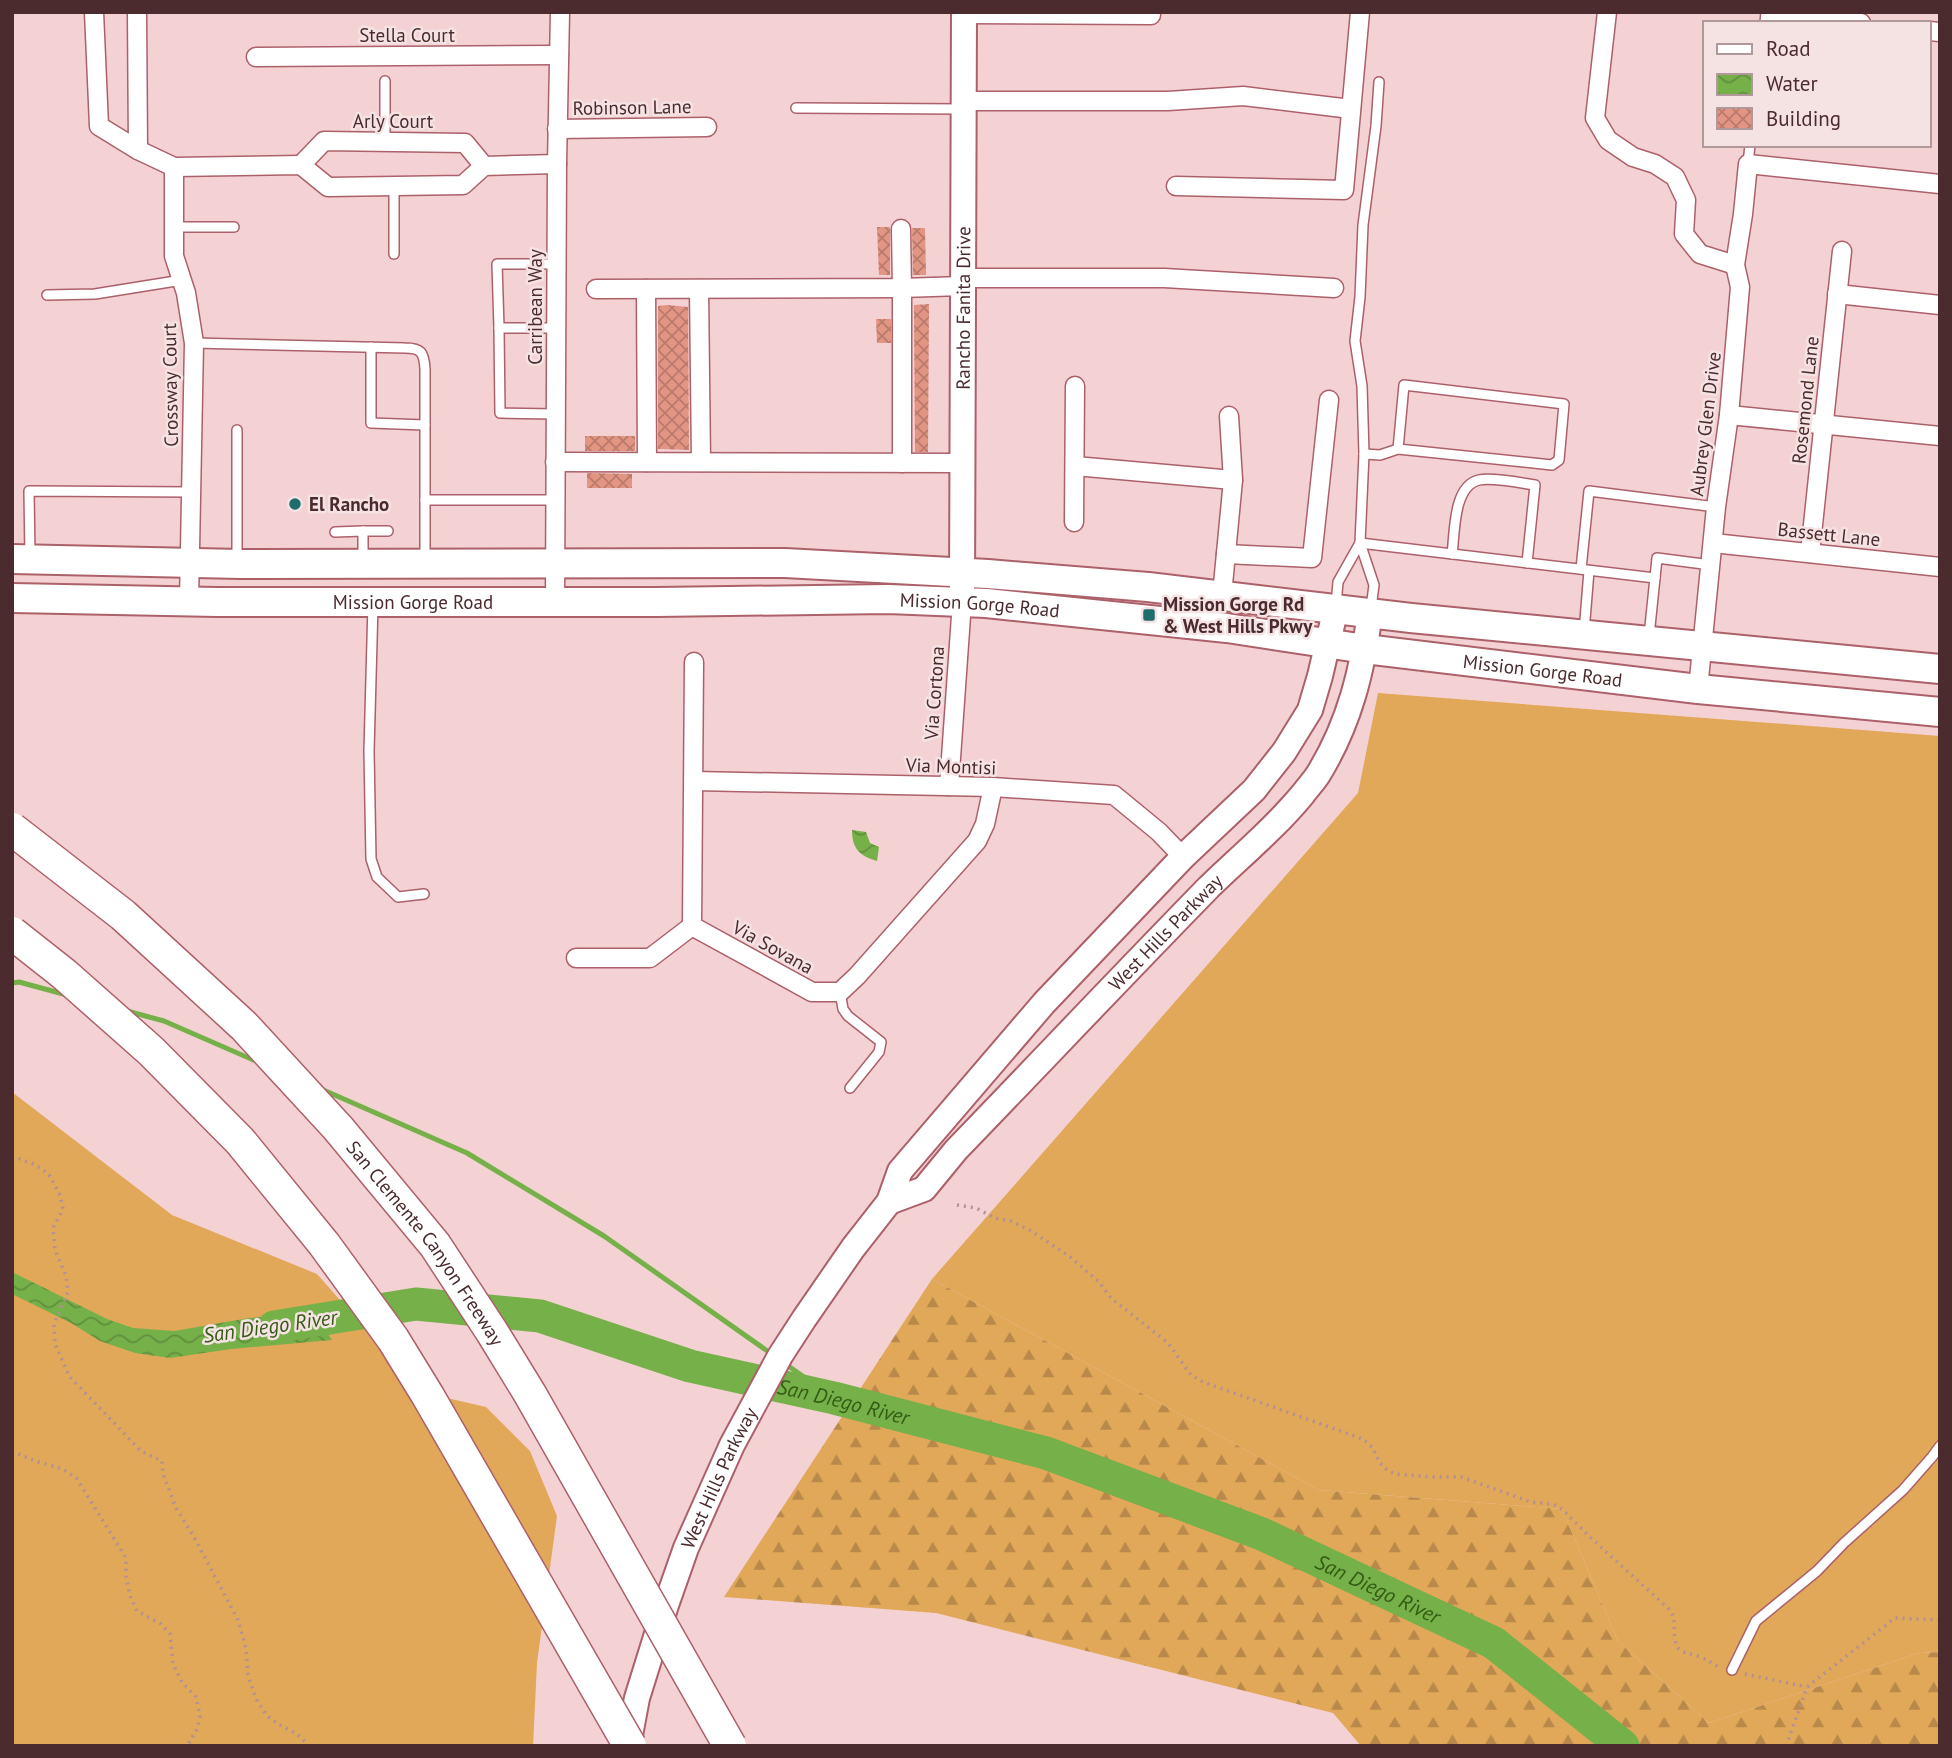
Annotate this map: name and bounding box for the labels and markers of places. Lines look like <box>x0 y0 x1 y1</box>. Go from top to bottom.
place label: El Rancho <box>309 492 389 516</box>
marker: El Rancho <box>287 496 303 512</box>
place label: Mission Gorge Rd & West Hills Pkwy <box>1163 592 1313 638</box>
marker: Mission Gorge Rd & West Hills Pkwy <box>1141 607 1157 623</box>

